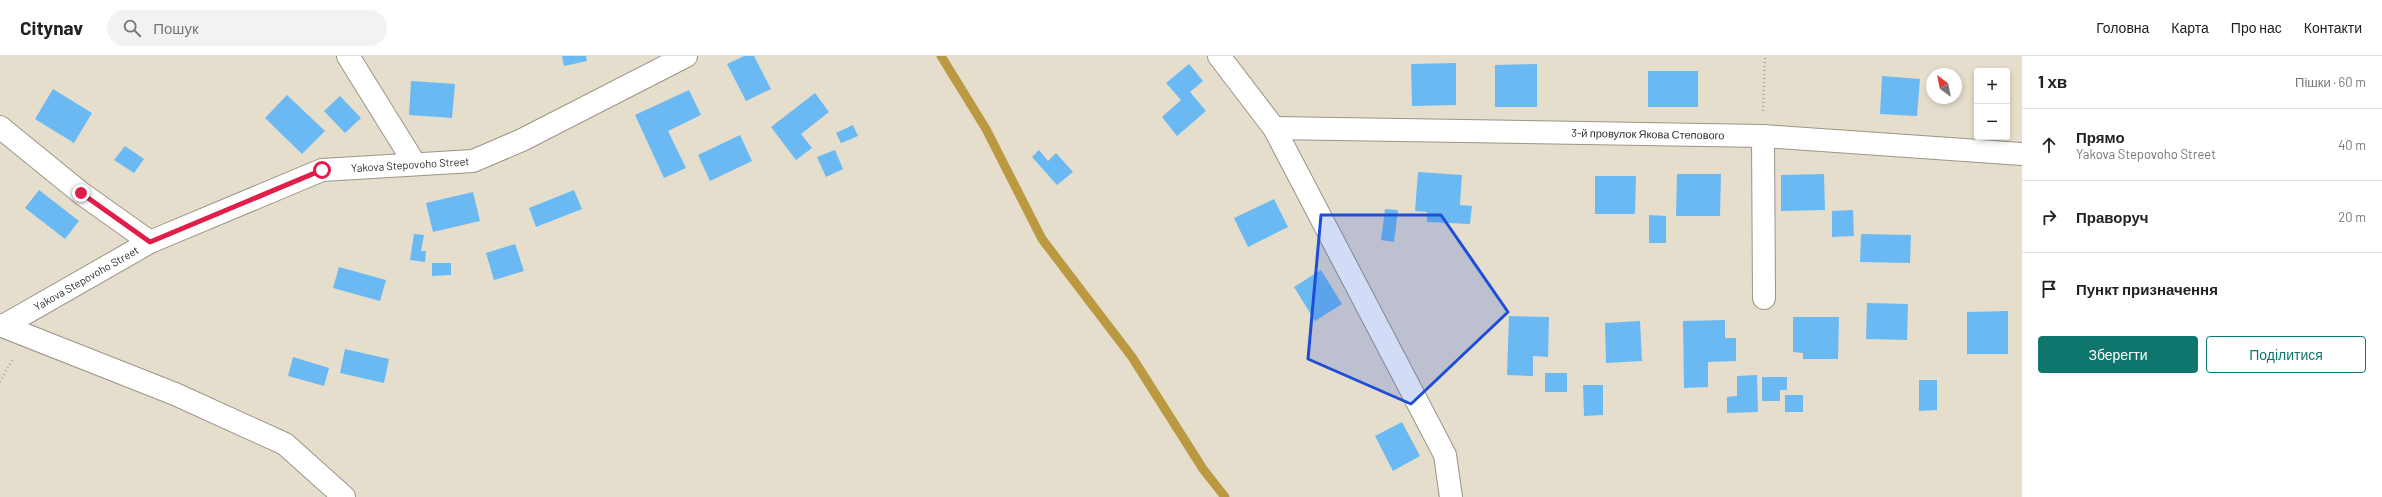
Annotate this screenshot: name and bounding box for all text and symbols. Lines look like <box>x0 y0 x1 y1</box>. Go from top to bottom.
search box <box>107 10 387 46</box>
text: Citynav <box>20 16 83 39</box>
icon: search <box>121 17 143 39</box>
text: Пошук <box>153 19 198 37</box>
text: Головна <box>2096 19 2149 36</box>
text: Карта <box>2171 19 2209 36</box>
text: Про нас <box>2231 19 2282 36</box>
text: Контакти <box>2304 19 2362 36</box>
north arrow <box>1926 68 1962 104</box>
map controls <box>1974 68 2010 140</box>
button: + <box>1974 68 2010 104</box>
text: 1 хв <box>2038 71 2067 91</box>
text: Пішки · 60 m <box>2295 74 2366 90</box>
button: − <box>1974 104 2010 140</box>
street label: 3-й провулок Якова Степового <box>1571 126 1725 141</box>
text: Прямо <box>2076 128 2125 146</box>
icon: ahead <box>2038 134 2060 156</box>
text: 40 m <box>2338 137 2366 153</box>
text: Yakova Stepovoho Street <box>2076 146 2216 162</box>
street label: Yakova Stepovoho Street <box>350 154 470 174</box>
route start <box>313 161 331 179</box>
route end <box>72 184 90 202</box>
icon: right <box>2038 206 2060 228</box>
text: Праворуч <box>2076 208 2149 226</box>
text: 20 m <box>2338 209 2366 225</box>
street label: Yakova Stepovoho Street <box>31 243 141 313</box>
icon: arrive <box>2038 278 2060 300</box>
text: Пункт призначення <box>2076 280 2218 298</box>
button: Зберегти <box>2038 336 2198 373</box>
button: Поділитися <box>2206 336 2366 373</box>

